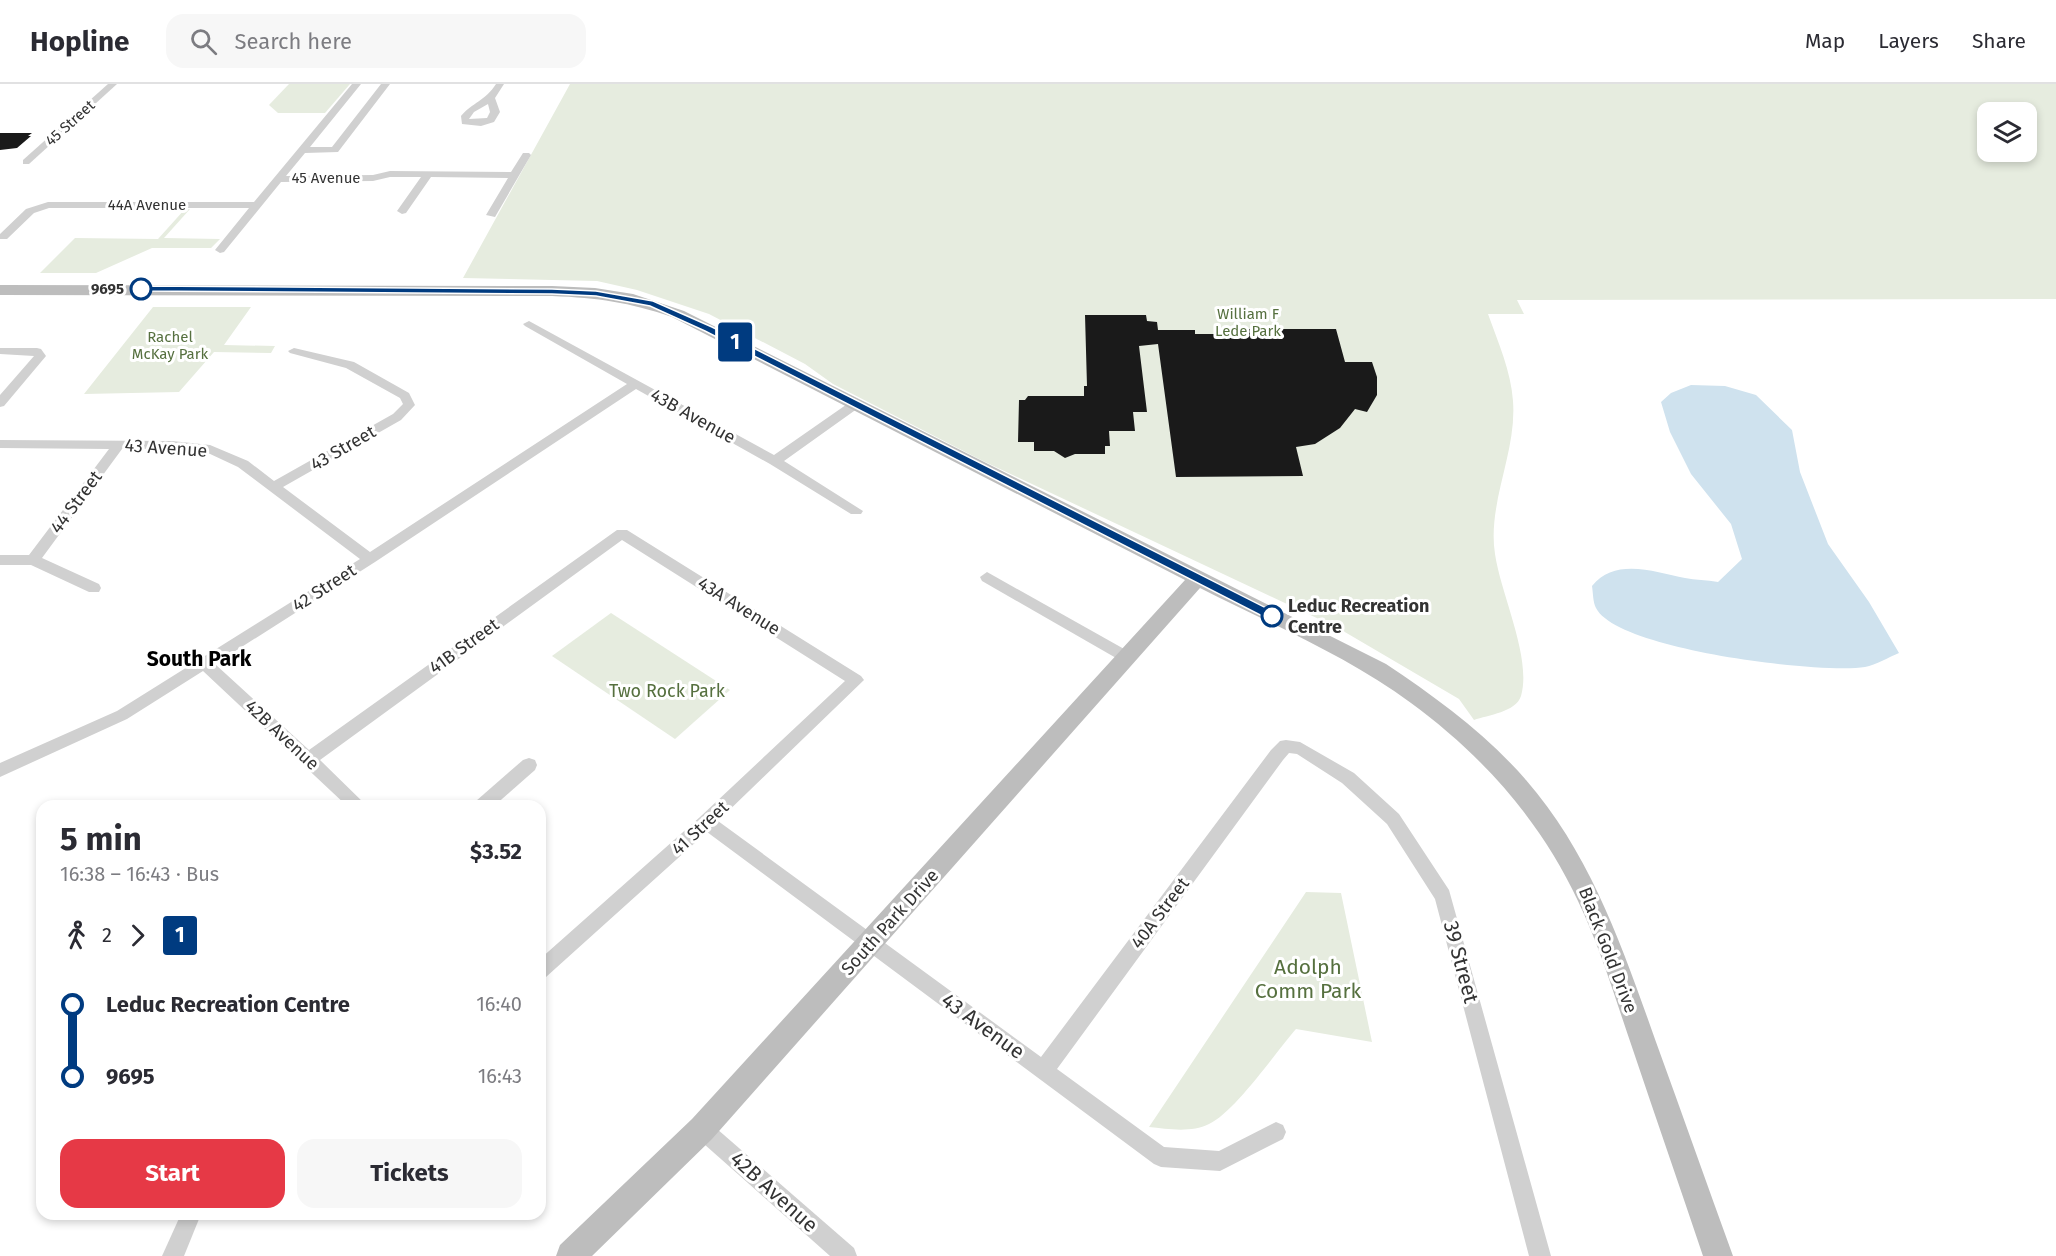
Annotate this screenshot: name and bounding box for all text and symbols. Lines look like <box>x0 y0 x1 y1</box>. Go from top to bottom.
search box <box>166 14 586 68</box>
text: Hopline <box>30 25 130 58</box>
icon: search <box>187 25 220 58</box>
text: Search here <box>235 28 352 55</box>
text: Map <box>1805 28 1845 54</box>
text: Layers <box>1878 28 1939 54</box>
text: Share <box>1972 28 2026 54</box>
street label: 45 Street <box>42 96 99 150</box>
map controls <box>1977 102 2037 162</box>
button: layers <box>1977 102 2037 162</box>
street label: 45 Avenue <box>291 169 361 187</box>
street label: 44A Avenue <box>108 196 186 214</box>
marker: 9695 <box>130 278 152 300</box>
place label: 9695 <box>91 280 124 298</box>
park label: William F Lede Park <box>1215 305 1281 340</box>
line badge: 1 <box>716 322 754 362</box>
park label: Rachel McKay Park <box>132 328 209 363</box>
text: 1 <box>730 329 740 355</box>
street label: 43B Avenue <box>647 384 739 448</box>
street label: 43 Street <box>306 420 380 475</box>
street label: 43 Avenue <box>124 434 208 462</box>
street label: 44 Street <box>45 466 107 538</box>
street label: 42 Street <box>288 559 360 617</box>
street label: 43A Avenue <box>694 572 784 640</box>
place label: Leduc Recreation Centre <box>1288 595 1429 638</box>
marker: Leduc Recreation Centre <box>1261 605 1283 627</box>
street label: 41B Street <box>425 613 504 679</box>
district label: South Park <box>147 646 252 672</box>
park label: Two Rock Park <box>609 680 726 702</box>
street label: 42B Avenue <box>240 695 324 775</box>
street label: 41 Street <box>667 796 733 860</box>
text: 5 min <box>60 819 142 859</box>
text: $3.52 <box>470 838 522 865</box>
text: 16:38 – 16:43 · Bus <box>60 862 219 886</box>
street label: South Park Drive <box>837 864 943 980</box>
street label: 40A Street <box>1126 873 1194 953</box>
street label: Black Gold Drive <box>1574 884 1642 1016</box>
street label: 39 Street <box>1438 918 1485 1006</box>
icon: walk <box>60 919 93 952</box>
icon: forward <box>121 919 154 952</box>
text: 1 <box>175 922 185 948</box>
text: 2 <box>102 923 112 947</box>
park label: Adolph Comm Park <box>1255 954 1361 1004</box>
street label: 43 Avenue <box>936 987 1030 1065</box>
text: Leduc Recreation Centre <box>106 991 350 1018</box>
text: 16:40 <box>476 992 522 1016</box>
text: 9695 <box>106 1063 155 1090</box>
text: 16:43 <box>478 1064 522 1088</box>
button: Start <box>60 1139 285 1208</box>
button: Tickets <box>297 1139 522 1208</box>
street label: 42B Avenue <box>725 1146 823 1238</box>

